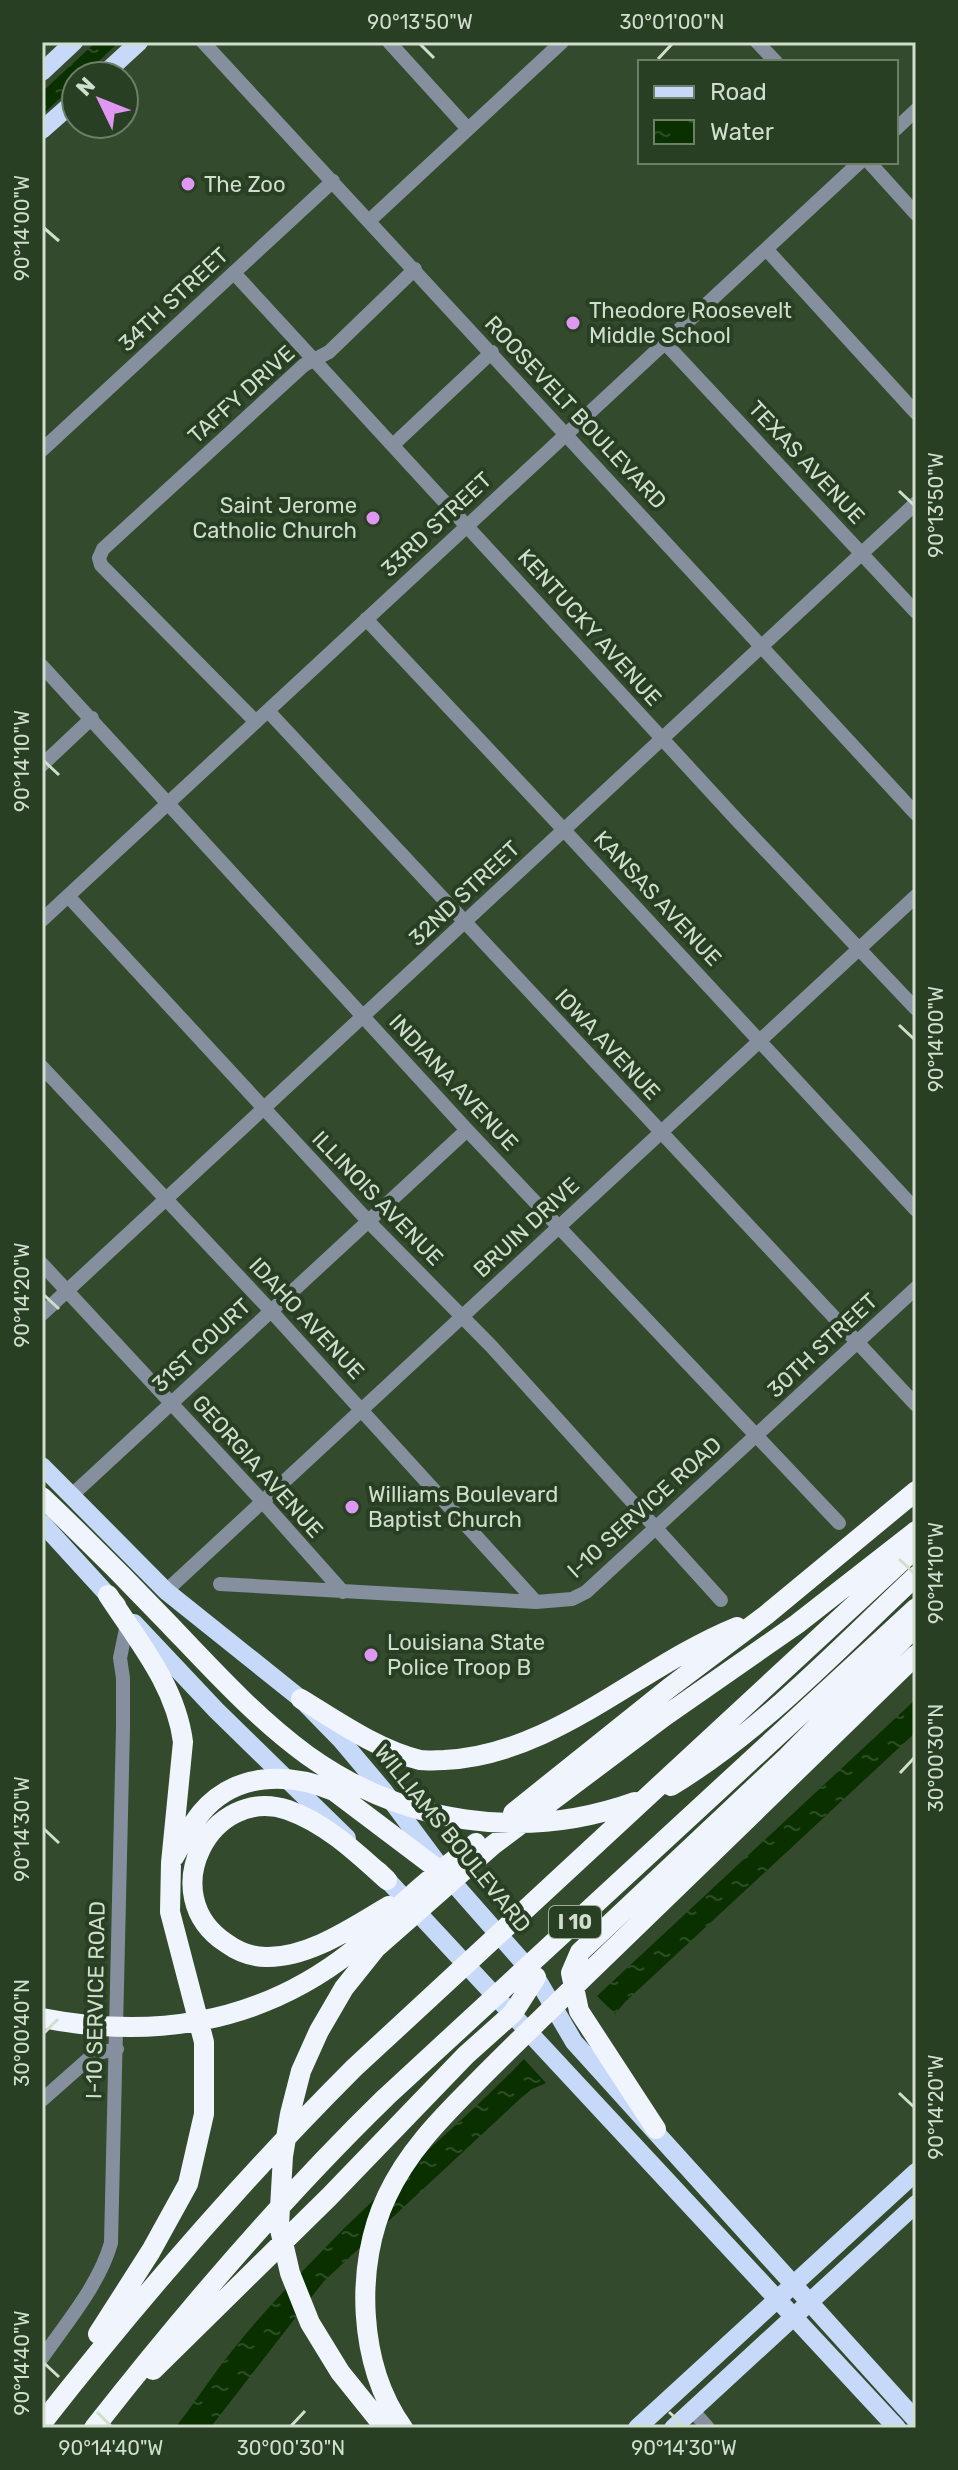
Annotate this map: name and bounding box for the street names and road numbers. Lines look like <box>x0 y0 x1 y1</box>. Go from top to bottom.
street label: 34TH STREET <box>113 241 234 357</box>
street label: ROOSEVELT BOULEVARD <box>479 310 672 515</box>
street label: TAFFY DRIVE <box>183 340 300 449</box>
street label: TEXAS AVENUE <box>743 395 871 529</box>
street label: 33RD STREET <box>375 466 497 582</box>
street label: KENTUCKY AVENUE <box>512 543 667 711</box>
street label: KANSAS AVENUE <box>588 825 727 972</box>
street label: 32ND STREET <box>403 835 526 952</box>
street label: IOWA AVENUE <box>549 983 666 1106</box>
street label: INDIANA AVENUE <box>383 1008 524 1156</box>
street label: ILLINOIS AVENUE <box>306 1125 449 1271</box>
street label: BRUIN DRIVE <box>468 1172 585 1283</box>
street label: IDAHO AVENUE <box>243 1252 370 1385</box>
street label: 30TH STREET <box>762 1287 883 1403</box>
street label: 31ST COURT <box>146 1293 257 1398</box>
street label: GEORGIA AVENUE <box>186 1389 329 1543</box>
street label: I-10 SERVICE ROAD <box>562 1431 727 1584</box>
street label: WILLIAMS BOULEVARD <box>369 1739 537 1938</box>
street label: I-10 SERVICE ROAD <box>80 1901 111 2099</box>
road number: I 10 <box>549 1906 601 1938</box>

